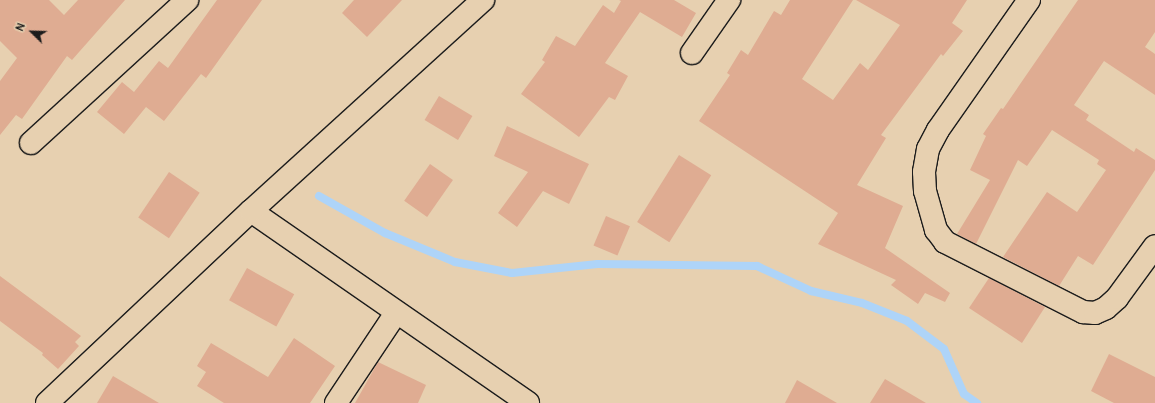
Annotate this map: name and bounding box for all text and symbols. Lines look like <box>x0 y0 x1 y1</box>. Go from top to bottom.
north arrow <box>12 12 52 52</box>
text: N <box>13 21 28 33</box>

